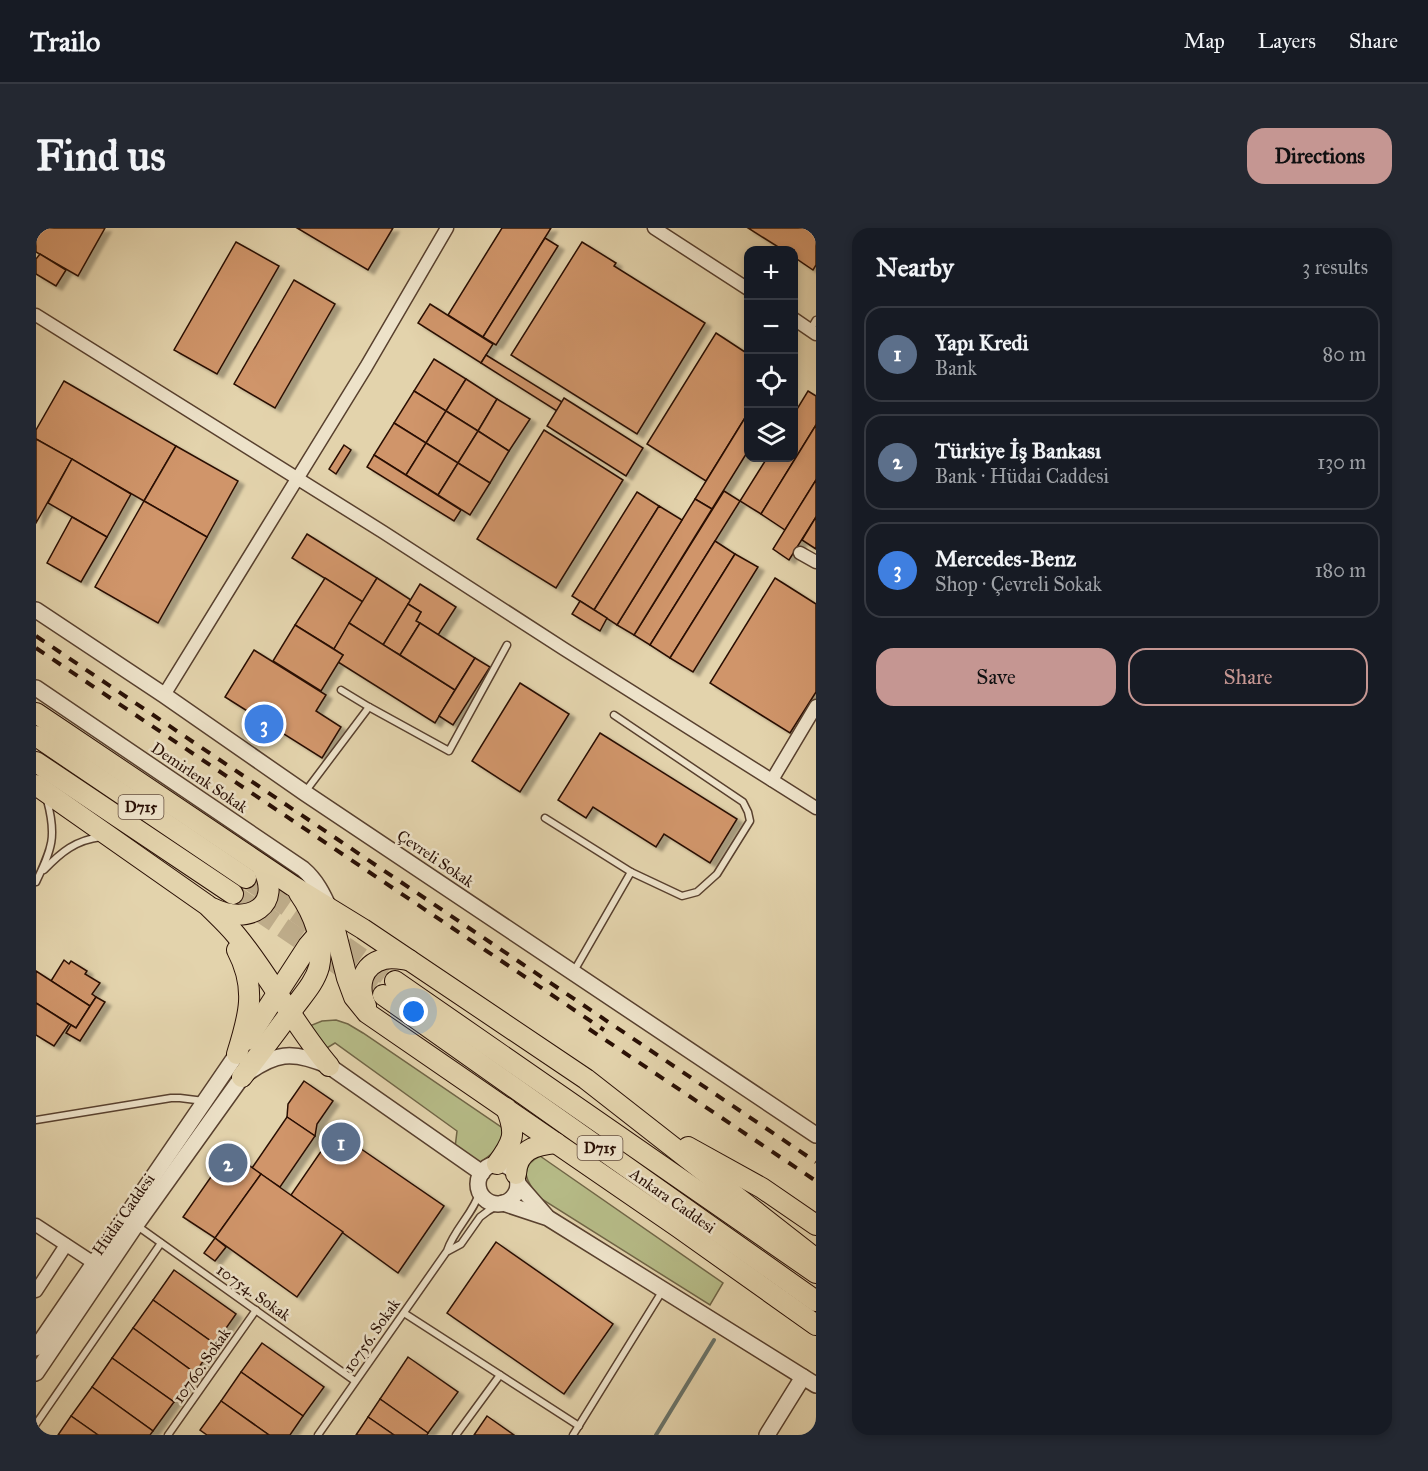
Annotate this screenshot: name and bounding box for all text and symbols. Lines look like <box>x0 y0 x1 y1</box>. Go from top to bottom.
text: Trailo <box>30 24 100 59</box>
text: Map <box>1184 28 1225 54</box>
text: Layers <box>1258 28 1316 54</box>
text: Share <box>1349 28 1398 54</box>
button: Directions <box>1247 128 1392 184</box>
text: Find us <box>36 130 166 182</box>
map controls <box>744 246 798 462</box>
button: + <box>744 246 798 300</box>
text: Nearby <box>876 251 954 283</box>
text: 3 results <box>1302 255 1368 279</box>
button: − <box>744 300 798 354</box>
text: Yapı Kredi <box>935 329 1029 356</box>
text: 1 <box>894 342 901 366</box>
text: 80 m <box>1323 342 1366 366</box>
button: locate <box>744 354 798 408</box>
text: Bank <box>935 356 977 380</box>
button: layers <box>744 408 798 462</box>
text: Türkiye İş Bankası <box>935 437 1101 464</box>
text: 2 <box>893 450 902 474</box>
text: 130 m <box>1317 450 1366 474</box>
text: Bank · Hüdai Caddesi <box>935 464 1109 488</box>
text: Mercedes-Benz <box>935 545 1076 572</box>
text: 3 <box>894 558 902 582</box>
text: 180 m <box>1315 558 1366 582</box>
text: Shop · Çevreli Sokak <box>935 572 1102 596</box>
button: Save <box>876 648 1116 706</box>
button: Share <box>1128 648 1368 706</box>
pin: 3 <box>244 702 284 746</box>
street label: Demirlenk Sokak <box>148 738 252 817</box>
road number: D715 <box>118 795 164 819</box>
street label: Çevreli Sokak <box>394 826 478 891</box>
your location <box>399 997 428 1026</box>
pin: 1 <box>322 1120 360 1164</box>
road number: D715 <box>578 1136 622 1160</box>
pin: 2 <box>208 1140 248 1186</box>
street label: Ankara Caddesi <box>625 1163 720 1237</box>
street label: Hüdai Caddesi <box>88 1169 159 1259</box>
street label: 10754. Sokak <box>213 1260 295 1325</box>
street label: 10756. Sokak <box>339 1294 404 1376</box>
street label: 10760. Sokak <box>169 1324 235 1406</box>

